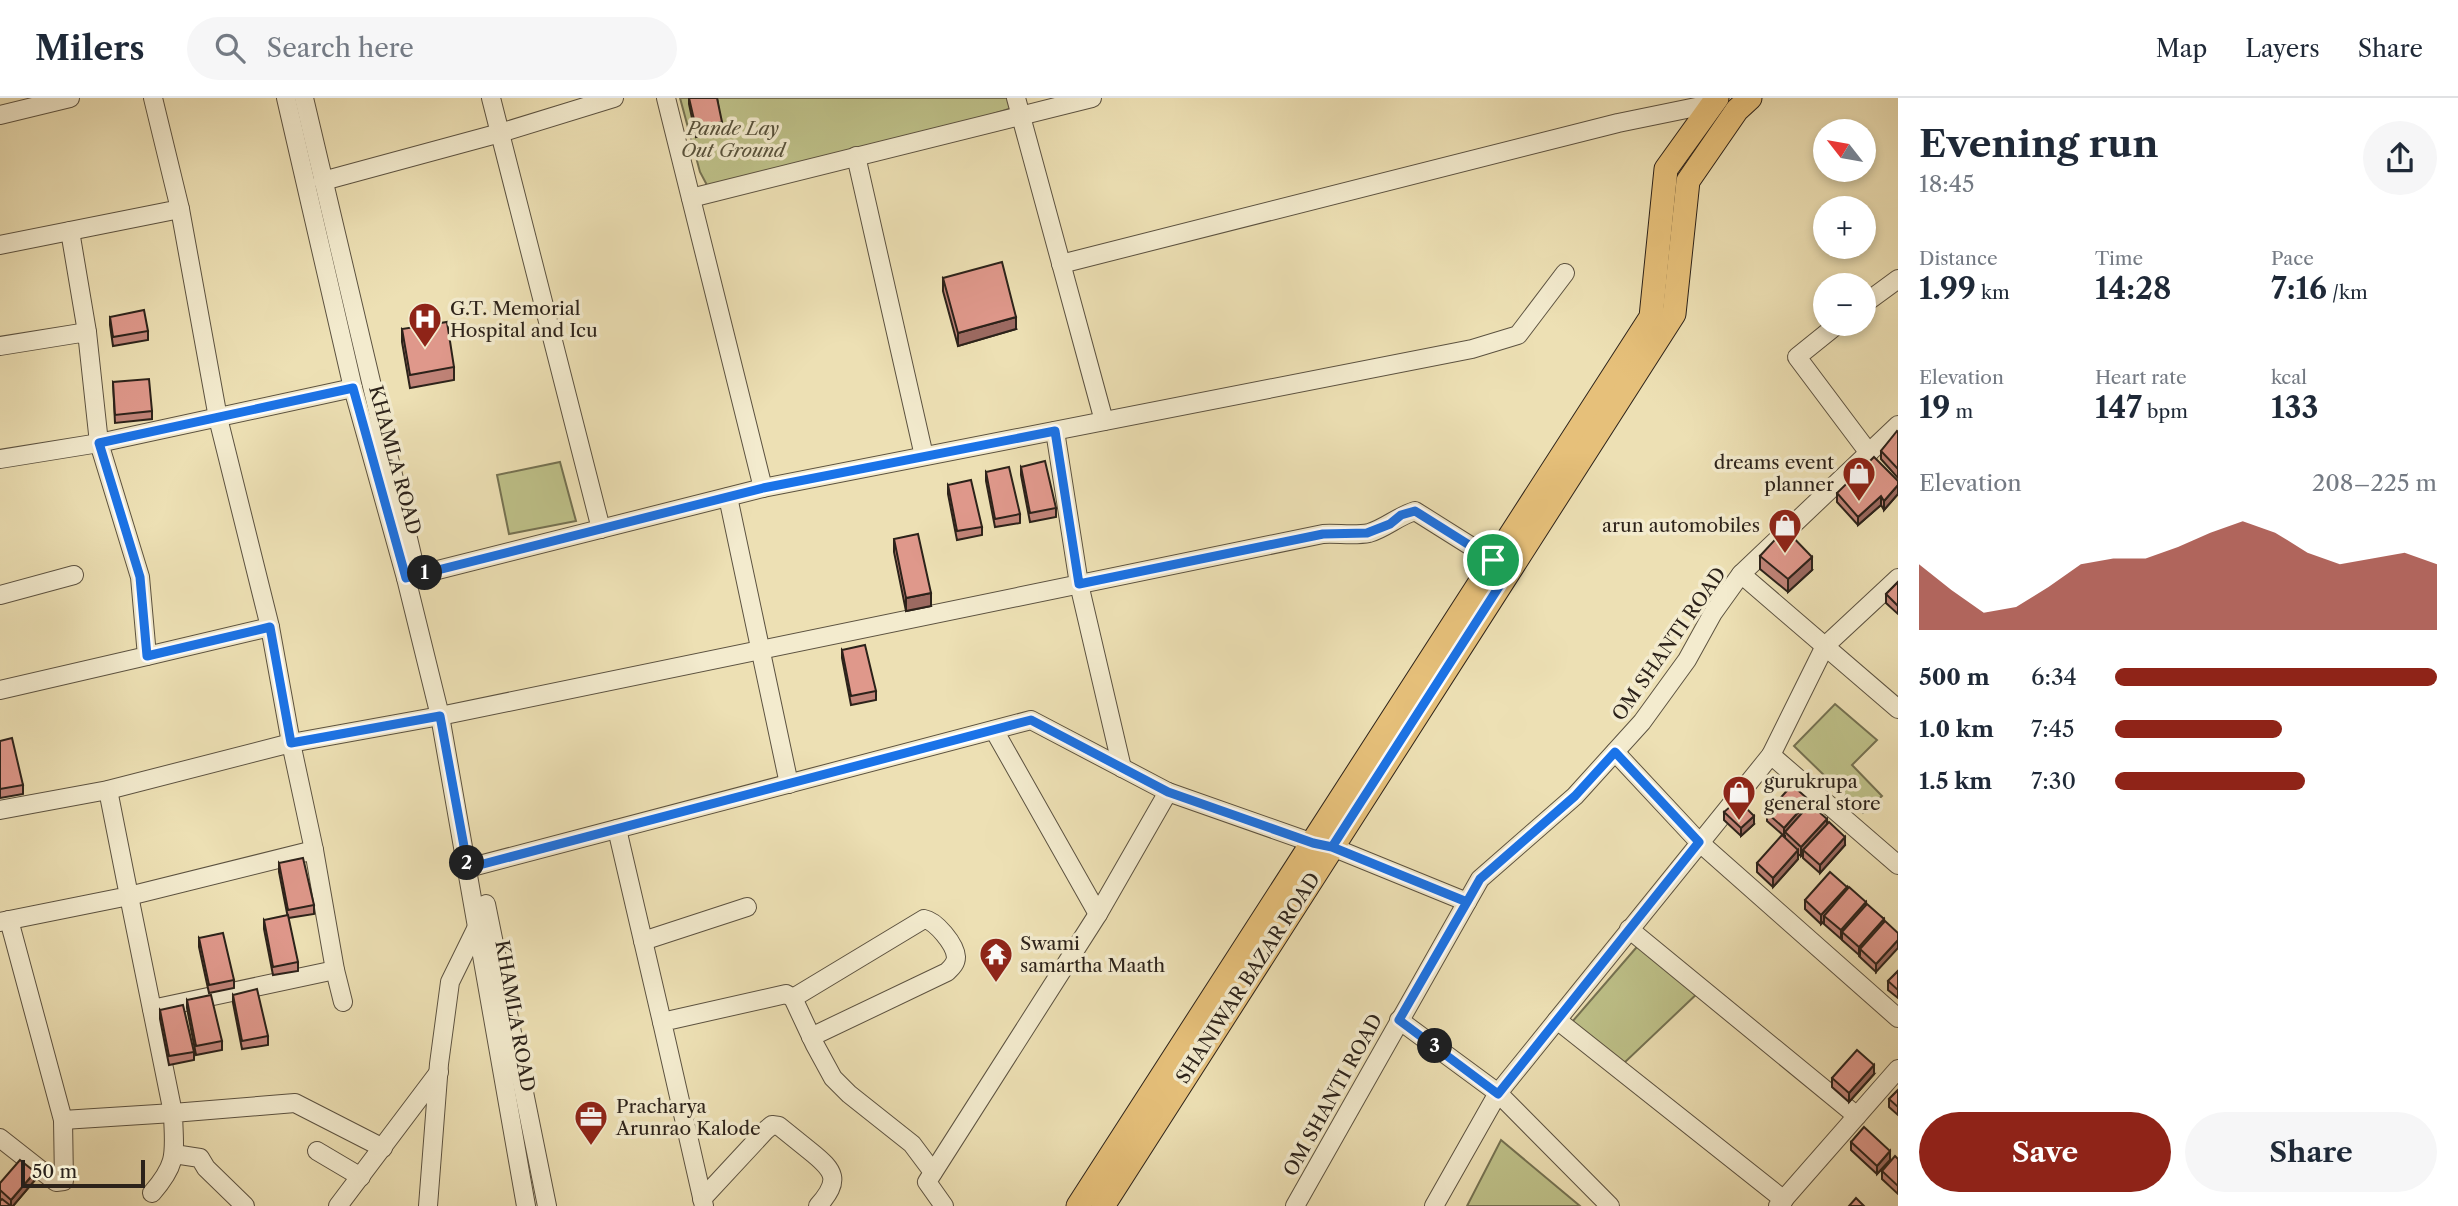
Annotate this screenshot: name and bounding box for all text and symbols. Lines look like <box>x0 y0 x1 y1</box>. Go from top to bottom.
search box <box>187 17 677 80</box>
text: Milers <box>35 28 145 69</box>
icon: search <box>211 29 249 67</box>
text: Search here <box>267 32 414 64</box>
text: Map <box>2156 34 2207 63</box>
text: Layers <box>2245 34 2320 63</box>
text: Share <box>2358 34 2423 63</box>
park label: Pande Lay Out Ground <box>681 117 787 162</box>
north arrow <box>1813 119 1876 182</box>
map controls <box>1813 119 1876 336</box>
text: Evening run <box>1919 120 2159 167</box>
button: share <box>2363 121 2437 195</box>
text: 18:45 <box>1919 170 1975 198</box>
button: + <box>1813 196 1876 259</box>
text: Distance <box>1919 247 1998 270</box>
text: Time <box>2095 247 2143 270</box>
text: Pace <box>2271 247 2314 270</box>
text: 1.99 <box>1919 270 1976 307</box>
text: 14:28 <box>2095 270 2171 307</box>
text: 7:16 <box>2271 270 2327 307</box>
button: − <box>1813 273 1876 336</box>
text: km <box>1976 281 2010 304</box>
text: /km <box>2327 281 2368 304</box>
place label: G.T. Memorial Hospital and Icu <box>450 297 598 342</box>
hospital icon: G.T. Memorial Hospital and Icu <box>406 300 444 349</box>
text: Elevation <box>1919 366 2004 389</box>
text: Heart rate <box>2095 366 2187 389</box>
text: kcal <box>2271 366 2307 389</box>
street label: KHAMLA ROAD <box>364 383 426 537</box>
text: 19 <box>1919 389 1950 426</box>
text: 147 <box>2095 389 2142 426</box>
text: 133 <box>2271 389 2318 426</box>
text: m <box>1950 400 1973 423</box>
text: bpm <box>2142 400 2188 423</box>
place label: dreams event planner <box>1714 451 1834 496</box>
shop icon: dreams event planner <box>1840 454 1878 503</box>
text: Elevation <box>1919 469 2022 497</box>
text: 208–225 m <box>2312 469 2437 497</box>
shop icon: arun automobiles <box>1766 506 1804 555</box>
place label: arun automobiles <box>1602 514 1760 537</box>
pin <box>1463 530 1523 590</box>
icon: arrive <box>1474 541 1512 579</box>
pin: 1 <box>408 556 442 590</box>
text: 1 <box>420 561 429 584</box>
street label: OM SHANTI ROAD <box>1607 563 1731 725</box>
text: 500 m <box>1919 663 1990 691</box>
text: 6:34 <box>2031 663 2077 691</box>
text: 1.0 km <box>1919 715 1994 743</box>
text: 7:45 <box>2031 715 2075 743</box>
text: 1.5 km <box>1919 767 1992 795</box>
text: 7:30 <box>2031 767 2076 795</box>
place label: gurukrupa general store <box>1764 770 1881 815</box>
shop icon: gurukrupa general store <box>1720 773 1758 822</box>
pin: 2 <box>449 846 484 880</box>
text: 2 <box>461 851 472 874</box>
street label: SHANIWAR BAZAR ROAD <box>1171 868 1325 1088</box>
place label: Swami samartha Maath <box>1020 932 1165 977</box>
temple icon: Swami samartha Maath <box>977 935 1015 984</box>
street label: KHAMLA ROAD <box>490 938 540 1094</box>
street label: OM SHANTI ROAD <box>1279 1010 1387 1180</box>
pin: 3 <box>1418 1028 1452 1063</box>
text: 3 <box>1429 1034 1440 1057</box>
place label: Pracharya Arunrao Kalode <box>615 1095 761 1140</box>
office icon: Pracharya Arunrao Kalode <box>572 1098 610 1147</box>
button: Save <box>1919 1112 2171 1192</box>
button: Share <box>2185 1112 2437 1192</box>
scale bar <box>21 1157 145 1189</box>
text: 50 m <box>32 1160 77 1183</box>

